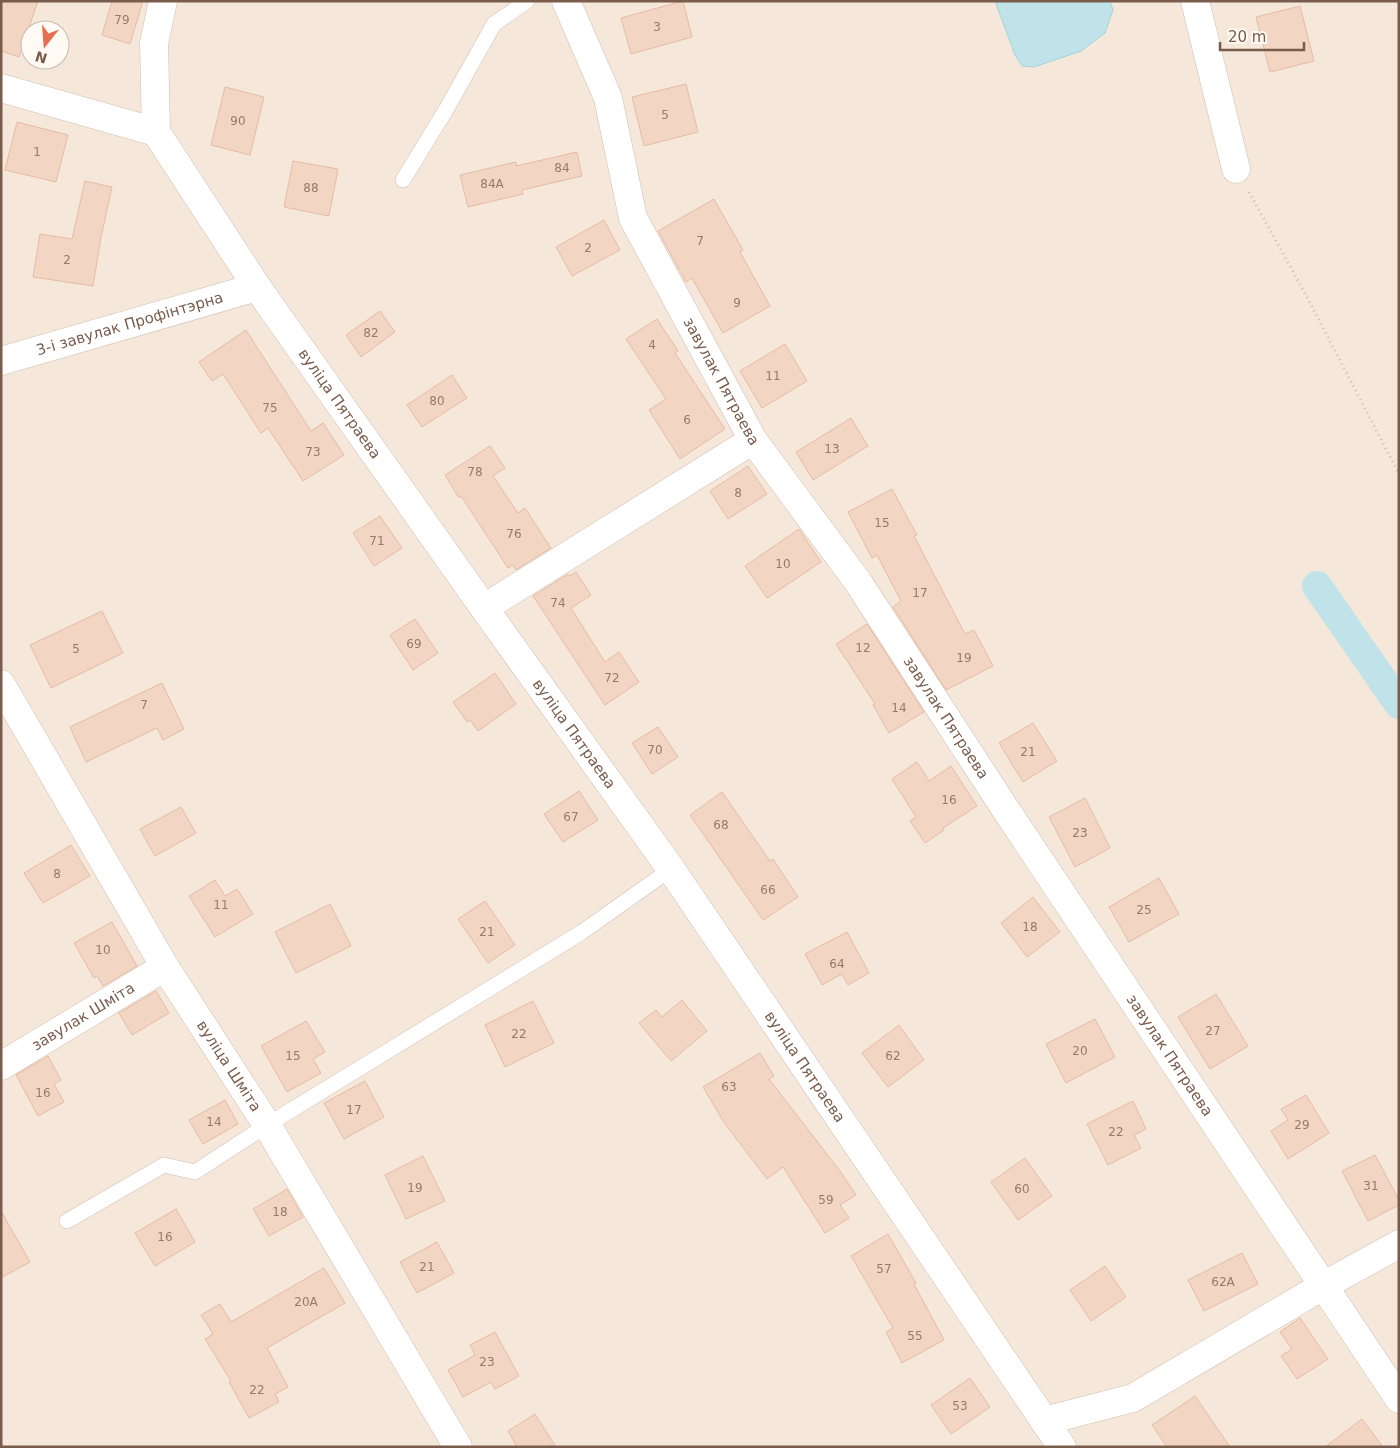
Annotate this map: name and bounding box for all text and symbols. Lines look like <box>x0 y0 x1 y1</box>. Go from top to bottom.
house number: 79 <box>114 13 130 27</box>
north arrow <box>20 20 70 70</box>
house number: 3 <box>653 20 661 34</box>
scale bar <box>1220 20 1304 52</box>
text: 20 m <box>1228 28 1266 46</box>
text: N <box>33 48 49 67</box>
house number: 5 <box>661 108 669 122</box>
house number: 90 <box>230 114 246 128</box>
house number: 1 <box>33 145 41 159</box>
house number: 84 <box>554 161 570 175</box>
house number: 84А <box>480 177 505 191</box>
house number: 88 <box>303 181 319 195</box>
house number: 7 <box>696 234 704 248</box>
house number: 2 <box>584 241 592 255</box>
house number: 2 <box>63 253 71 267</box>
street label: 3-і завулак Профінтэрна <box>34 288 225 359</box>
house number: 9 <box>733 296 741 310</box>
street label: завулак Пятраева <box>679 314 763 449</box>
house number: 82 <box>363 326 379 340</box>
house number: 4 <box>648 338 656 352</box>
street label: вуліца Пятраева <box>294 345 385 462</box>
house number: 11 <box>765 369 781 383</box>
house number: 80 <box>429 394 445 408</box>
house number: 75 <box>262 401 278 415</box>
house number: 6 <box>683 413 691 427</box>
house number: 13 <box>824 442 840 456</box>
house number: 73 <box>305 445 321 459</box>
house number: 78 <box>467 465 483 479</box>
house number: 8 <box>734 486 742 500</box>
house number: 15 <box>874 516 890 530</box>
house number: 76 <box>506 527 522 541</box>
house number: 71 <box>369 534 385 548</box>
house number: 10 <box>775 557 791 571</box>
house number: 17 <box>912 586 928 600</box>
house number: 74 <box>550 596 566 610</box>
house number: 69 <box>406 637 422 651</box>
house number: 12 <box>855 641 871 655</box>
house number: 5 <box>72 642 80 656</box>
house number: 19 <box>956 651 972 665</box>
street label: завулак Пятраева <box>900 653 992 782</box>
house number: 72 <box>604 671 620 685</box>
street label: вуліца Пятраева <box>529 675 620 792</box>
house number: 7 <box>140 698 148 712</box>
house number: 14 <box>891 701 907 715</box>
house number: 70 <box>647 743 663 757</box>
house number: 21 <box>1020 745 1036 759</box>
house number: 16 <box>941 793 957 807</box>
house number: 67 <box>563 810 579 824</box>
house number: 68 <box>713 818 729 832</box>
house number: 23 <box>1072 826 1088 840</box>
house number: 8 <box>53 867 61 881</box>
house number: 66 <box>760 883 776 897</box>
house number: 11 <box>213 898 229 912</box>
house number: 25 <box>1136 903 1152 917</box>
house number: 18 <box>1022 920 1038 934</box>
house number: 21 <box>479 925 495 939</box>
house number: 10 <box>95 943 111 957</box>
house number: 64 <box>829 957 845 971</box>
street label: завулак Шміта <box>28 978 138 1054</box>
street label: завулак Пятраева <box>1123 991 1217 1120</box>
street label: вуліца Пятраева <box>761 1008 849 1126</box>
street label: вуліца Шміта <box>193 1017 265 1115</box>
house number: 27 <box>1205 1024 1221 1038</box>
house number: 22 <box>511 1027 527 1041</box>
house number: 20 <box>1072 1044 1088 1058</box>
house number: 15 <box>285 1049 301 1063</box>
house number: 62 <box>885 1049 901 1063</box>
house number: 63 <box>721 1080 737 1094</box>
house number: 16 <box>35 1086 51 1100</box>
house number: 17 <box>346 1103 362 1117</box>
house number: 14 <box>206 1115 222 1129</box>
house number: 29 <box>1294 1118 1310 1132</box>
house number: 22 <box>1108 1125 1124 1139</box>
house number: 31 <box>1363 1179 1379 1193</box>
house number: 19 <box>407 1181 423 1195</box>
house number: 60 <box>1014 1182 1030 1196</box>
house number: 59 <box>818 1193 834 1207</box>
house number: 18 <box>272 1205 288 1219</box>
house number: 16 <box>157 1230 173 1244</box>
house number: 21 <box>419 1260 435 1274</box>
house number: 57 <box>876 1262 892 1276</box>
house number: 62А <box>1211 1275 1236 1289</box>
house number: 20А <box>294 1295 319 1309</box>
house number: 55 <box>907 1329 923 1343</box>
house number: 23 <box>479 1355 495 1369</box>
house number: 22 <box>249 1383 265 1397</box>
house number: 53 <box>952 1399 968 1413</box>

